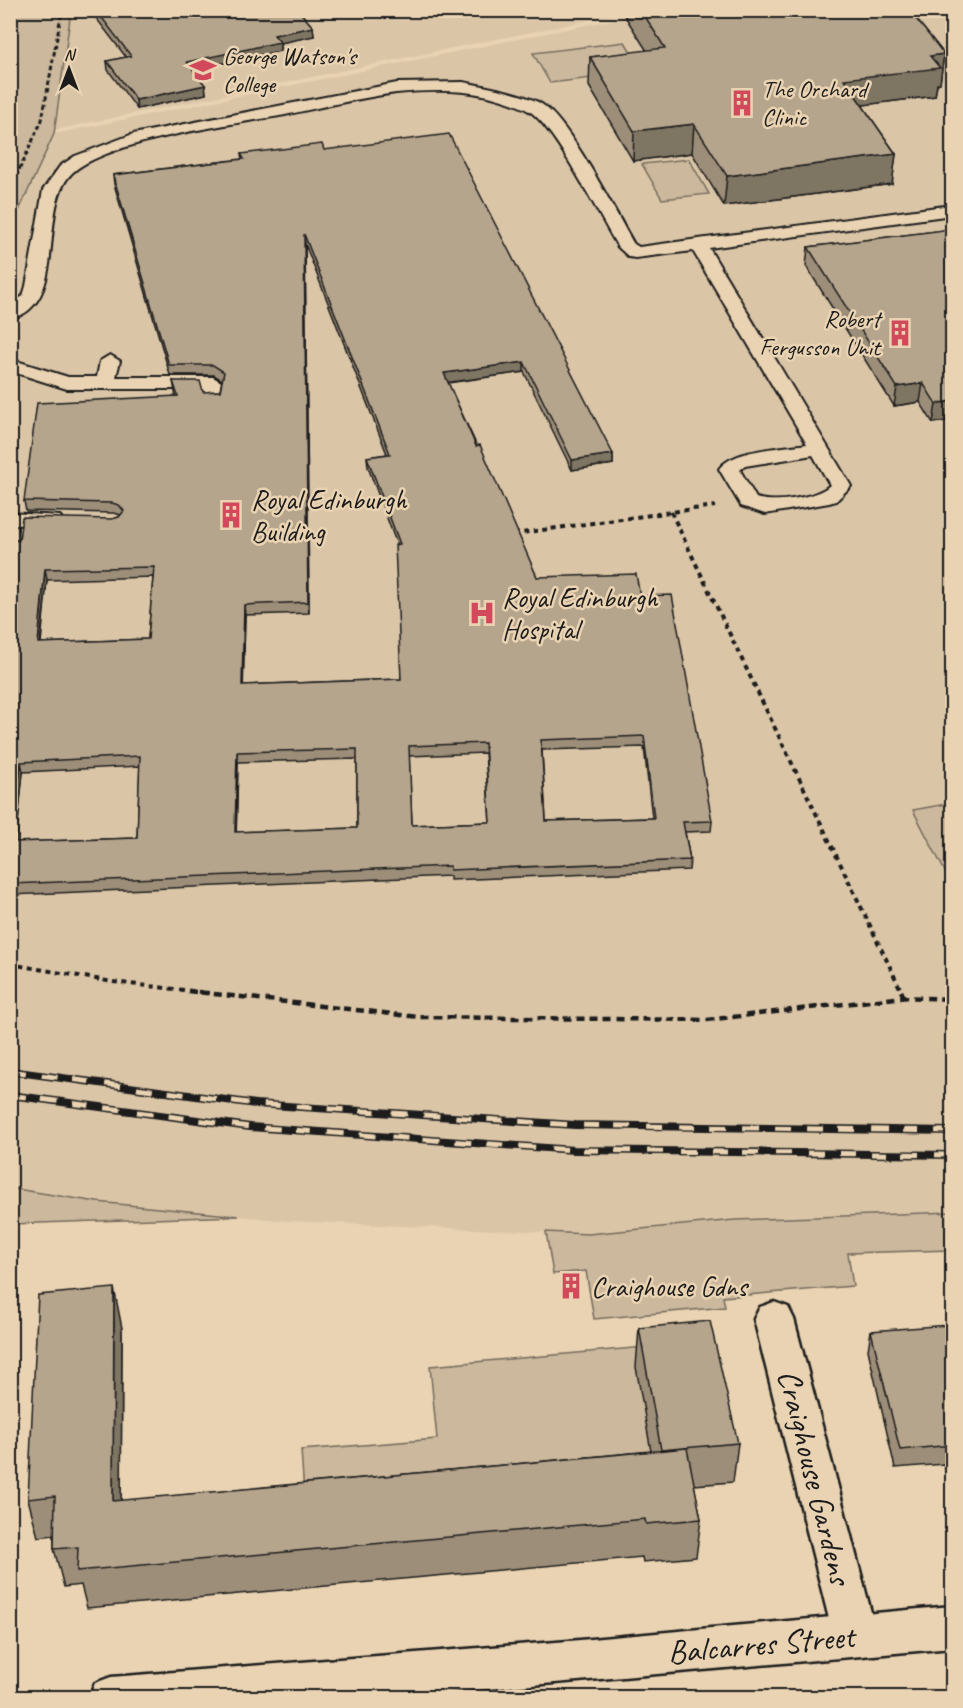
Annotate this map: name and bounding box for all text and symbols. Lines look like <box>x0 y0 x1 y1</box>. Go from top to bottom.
north arrow <box>39 39 99 99</box>
place label: George Watson's College <box>223 41 359 99</box>
text: N <box>64 45 77 65</box>
school or university icon: George Watson's College <box>188 55 218 85</box>
place label: The Orchard Clinic <box>762 74 870 132</box>
building icon: The Orchard Clinic <box>727 88 757 118</box>
place label: Robert Fergusson Unit <box>759 304 883 362</box>
building icon: Robert Fergusson Unit <box>885 318 915 348</box>
place label: Royal Edinburgh Building <box>251 482 408 549</box>
building icon: Royal Edinburgh Building <box>216 500 246 530</box>
place label: Royal Edinburgh Hospital <box>502 580 659 647</box>
hospital icon: Royal Edinburgh Hospital <box>467 598 497 628</box>
place label: Craighouse Gdns <box>591 1269 749 1304</box>
building icon: Craighouse Gdns <box>556 1271 586 1301</box>
street label: Craighouse Gardens <box>768 1365 863 1591</box>
street label: Balcarres Street <box>666 1615 859 1673</box>

